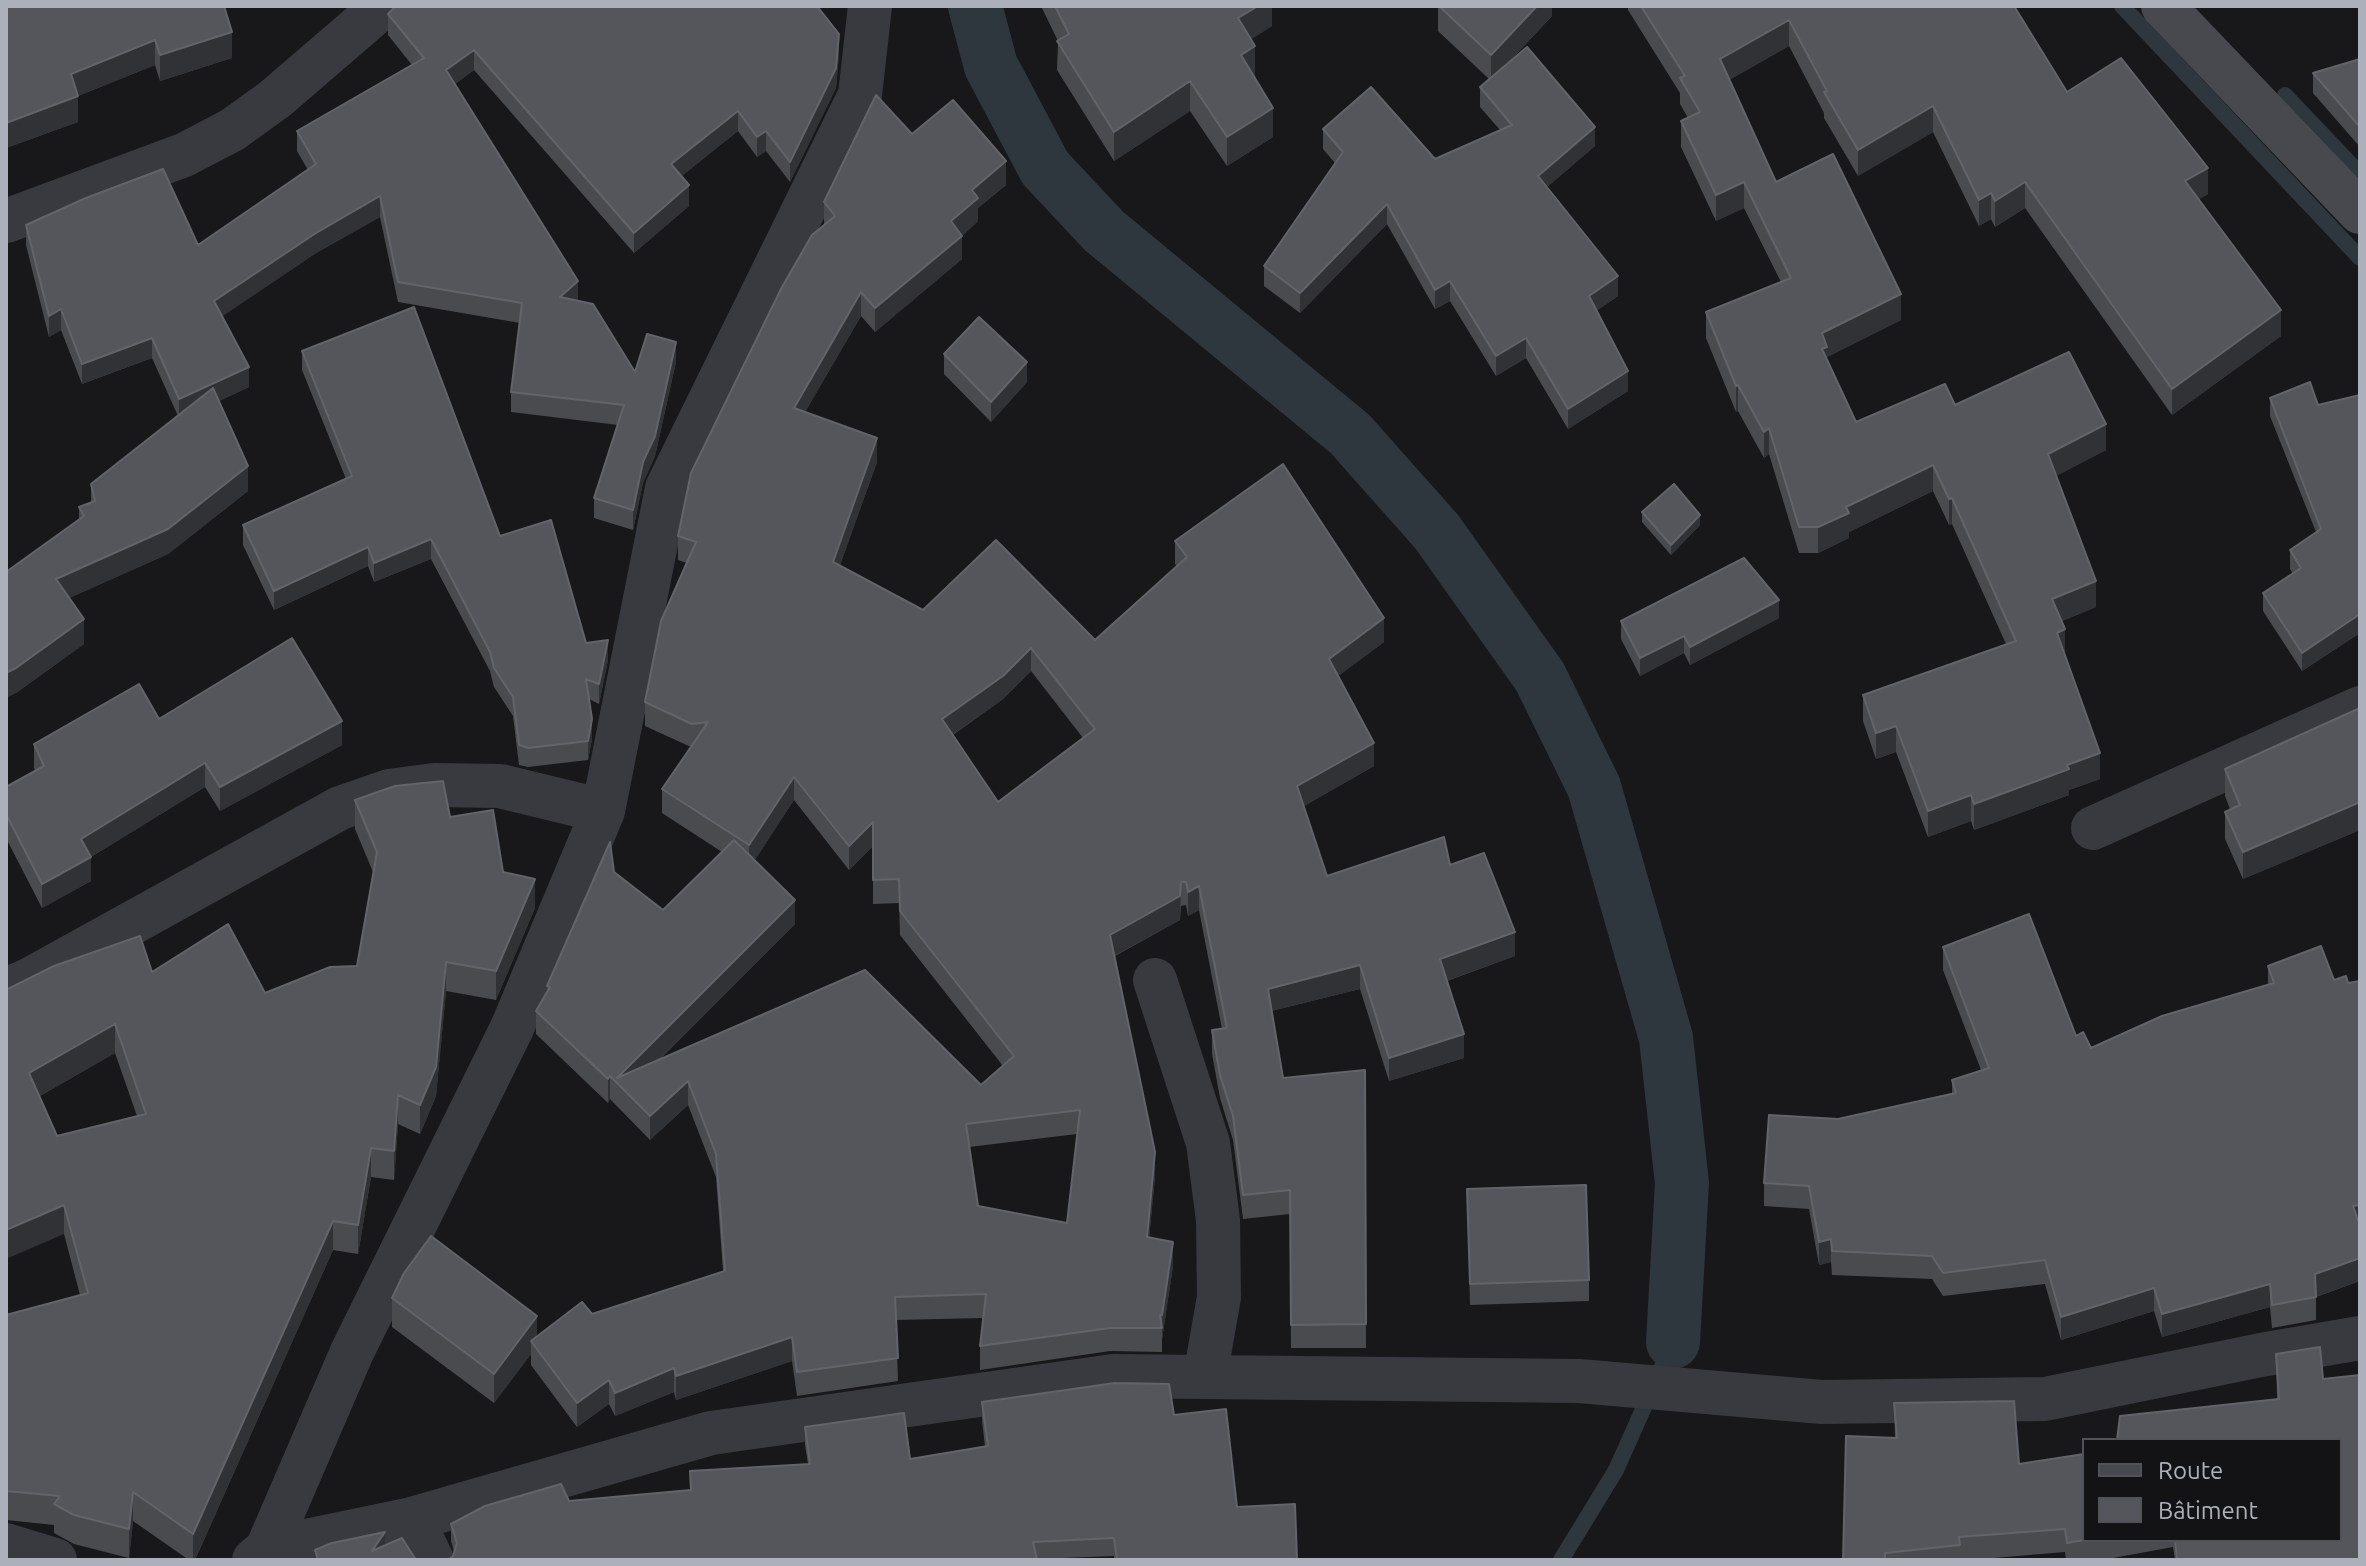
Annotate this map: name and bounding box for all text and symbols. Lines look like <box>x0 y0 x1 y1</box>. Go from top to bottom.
legend <box>2082 1438 2342 1542</box>
text: Route <box>2158 1457 2223 1484</box>
text: Bâtiment <box>2158 1497 2258 1524</box>

